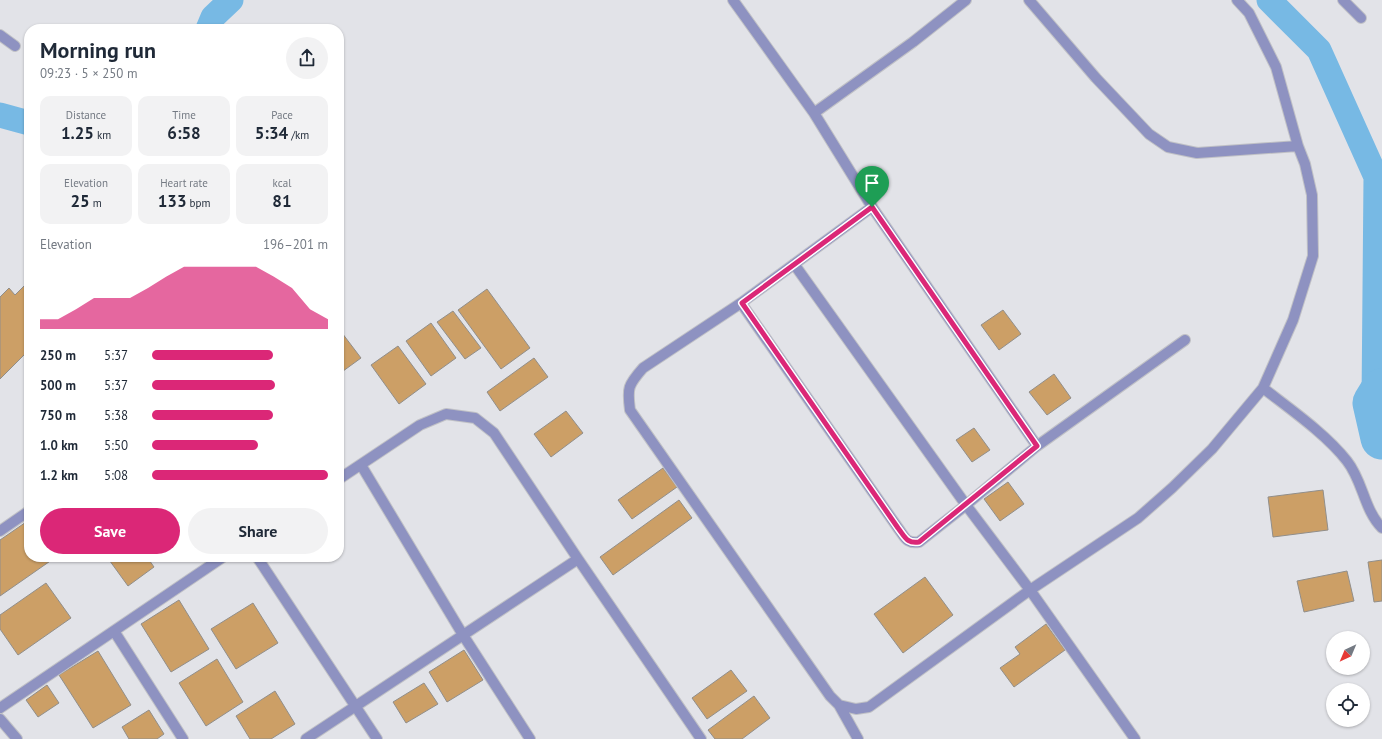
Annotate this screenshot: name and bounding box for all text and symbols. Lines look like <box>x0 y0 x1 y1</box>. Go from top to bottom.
text: Morning run <box>40 36 156 64</box>
button: share <box>286 37 328 79</box>
text: 09:23 · 5 × 250 m <box>40 65 137 82</box>
text: Distance <box>66 108 106 122</box>
text: Time <box>172 108 196 122</box>
text: Pace <box>271 108 293 122</box>
text: 1.25 <box>61 122 94 144</box>
text: 6:58 <box>167 122 201 144</box>
text: 5:34 <box>255 122 288 144</box>
text: km <box>94 128 111 142</box>
text: /km <box>288 128 309 142</box>
pin <box>855 166 889 207</box>
icon: arrive <box>861 172 883 194</box>
text: Elevation <box>64 176 108 190</box>
text: Heart rate <box>160 176 208 190</box>
text: kcal <box>273 176 291 190</box>
text: 25 <box>70 190 90 212</box>
text: 133 <box>158 190 187 212</box>
text: 81 <box>272 190 292 212</box>
text: m <box>90 196 102 210</box>
text: bpm <box>187 196 210 210</box>
text: Elevation <box>40 236 92 253</box>
text: 196–201 m <box>263 236 328 253</box>
text: 250 m <box>40 347 76 364</box>
text: 5:37 <box>104 347 128 364</box>
text: 500 m <box>40 377 76 394</box>
text: 5:37 <box>104 377 128 394</box>
text: 750 m <box>40 407 76 424</box>
text: 5:38 <box>104 407 128 424</box>
text: 1.0 km <box>40 437 78 454</box>
text: 5:50 <box>104 437 128 454</box>
text: 1.2 km <box>40 467 78 484</box>
text: 5:08 <box>104 467 128 484</box>
button: Save <box>40 508 180 554</box>
button: Share <box>188 508 328 554</box>
north arrow <box>1326 631 1370 675</box>
map controls <box>1326 631 1370 727</box>
button: locate <box>1326 683 1370 727</box>

